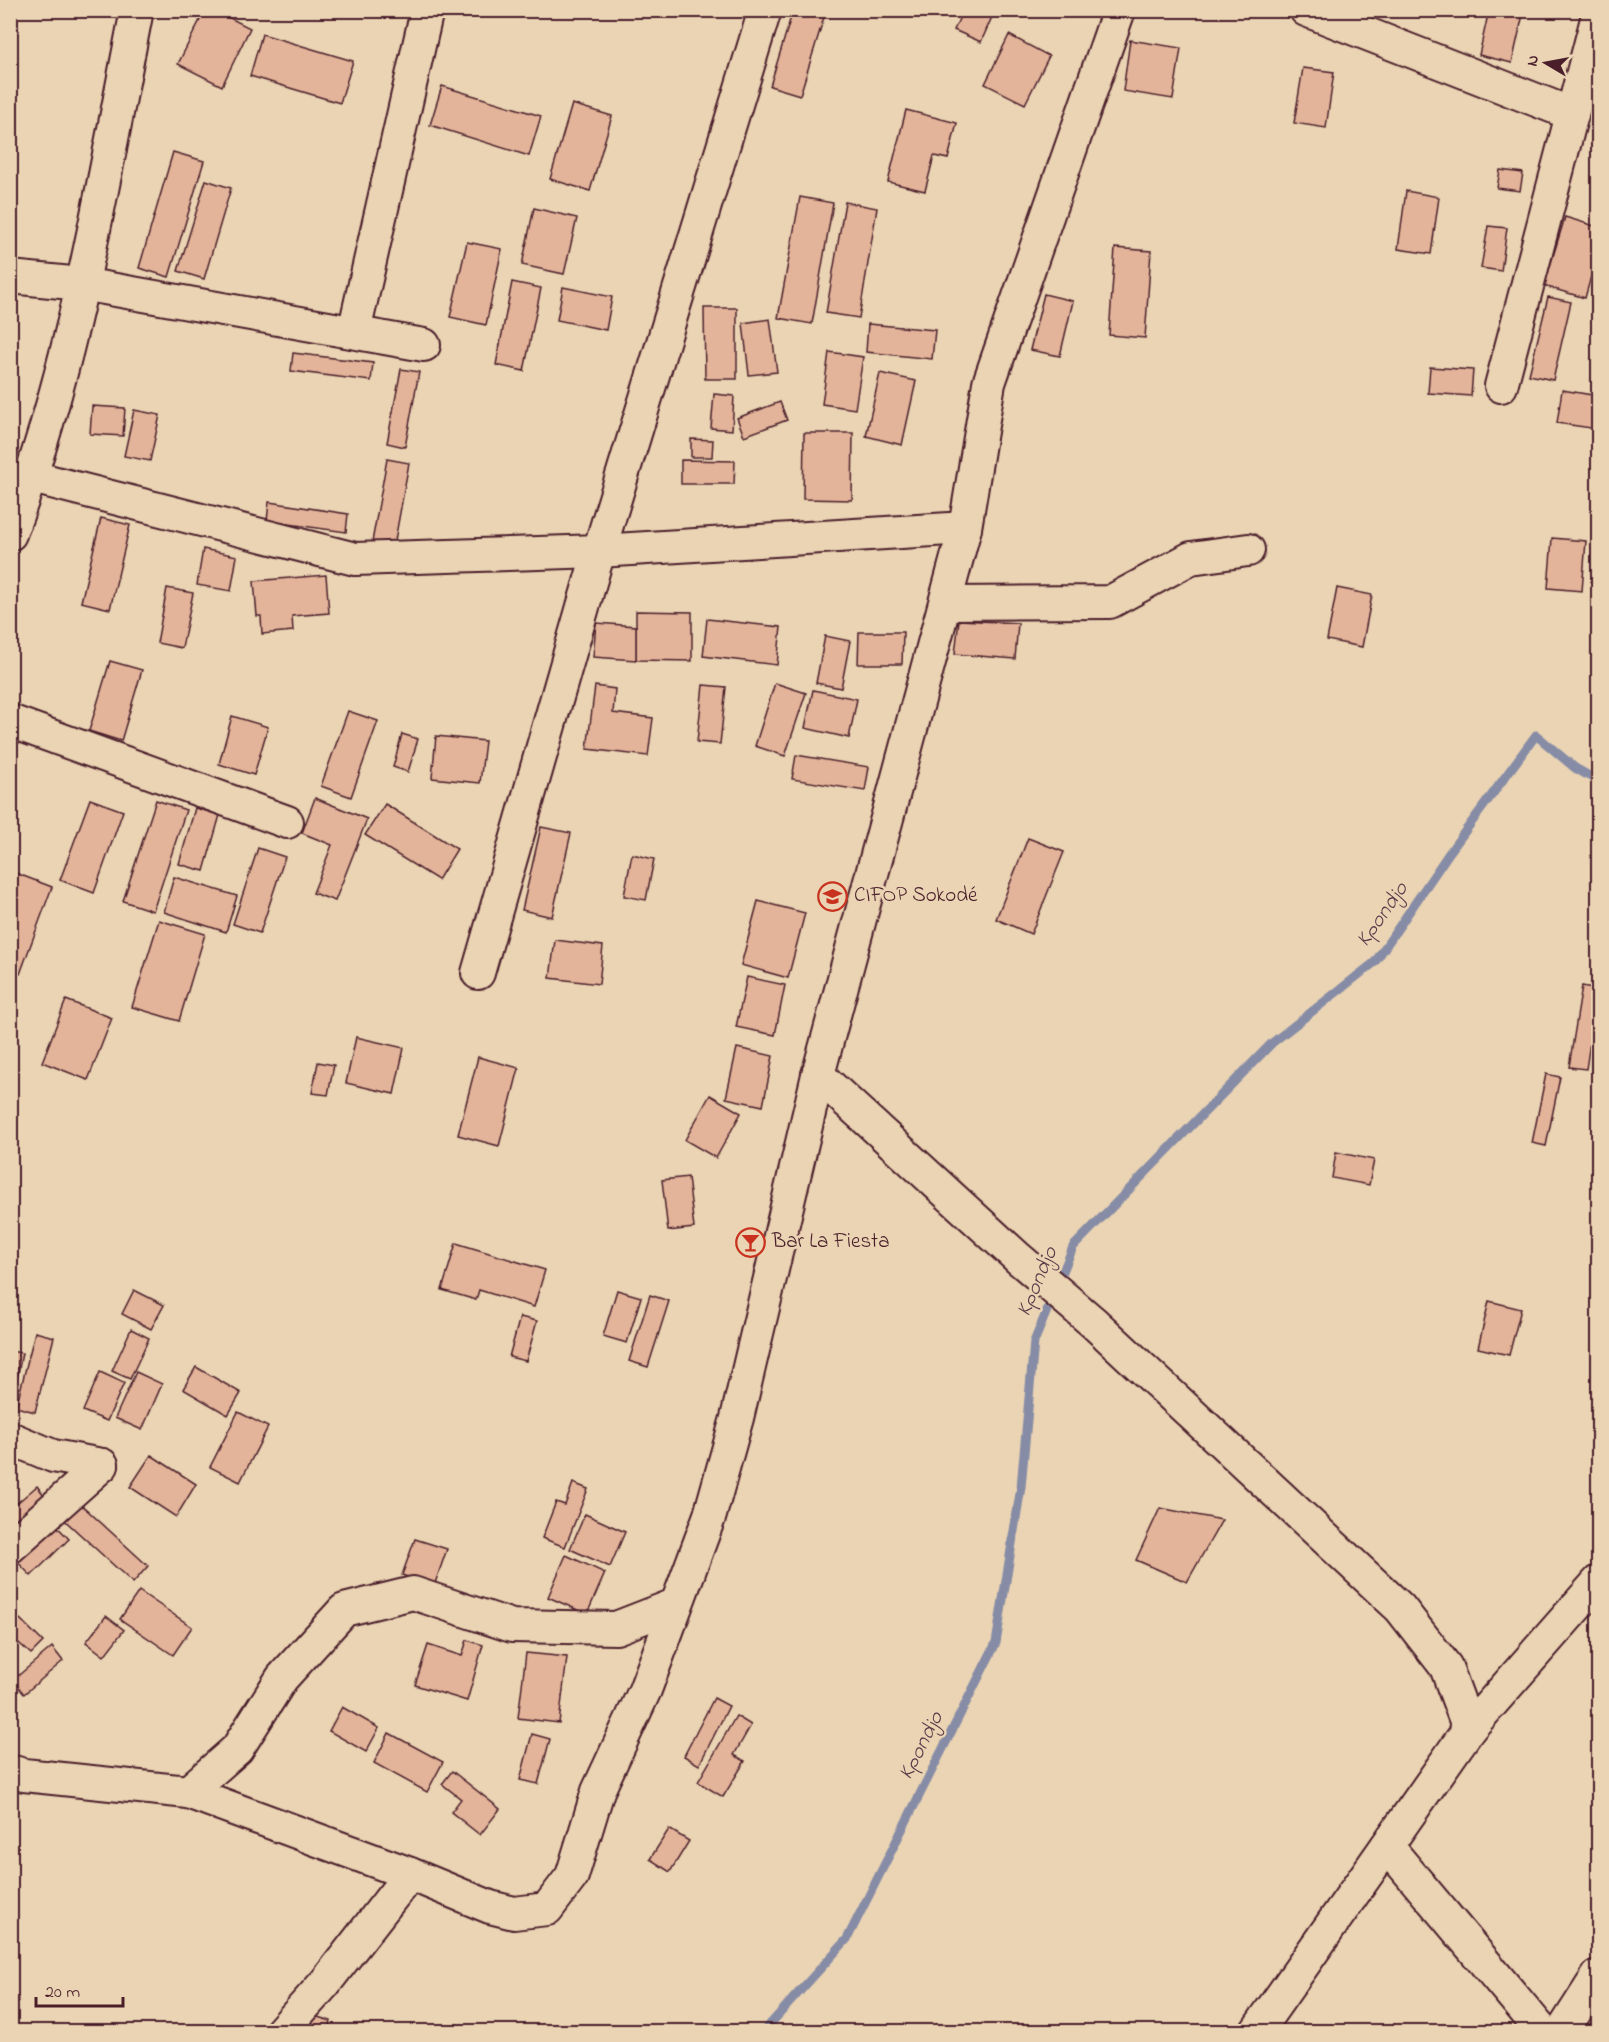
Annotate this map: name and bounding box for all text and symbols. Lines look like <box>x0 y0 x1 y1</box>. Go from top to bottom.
north arrow <box>1516 33 1576 93</box>
text: N <box>1520 53 1546 68</box>
water label: Kpondjo <box>1349 875 1418 954</box>
school or university icon: CIFOP Sokodé <box>817 880 849 912</box>
place label: CIFOP Sokodé <box>854 881 978 911</box>
bar icon: Bar La Fiesta <box>735 1226 767 1258</box>
place label: Bar La Fiesta <box>771 1227 889 1257</box>
water label: Kpondjo <box>1009 1241 1068 1322</box>
water label: Kpondjo <box>891 1705 954 1786</box>
scale bar <box>36 1970 123 2008</box>
text: 20 m <box>45 1980 80 2006</box>

